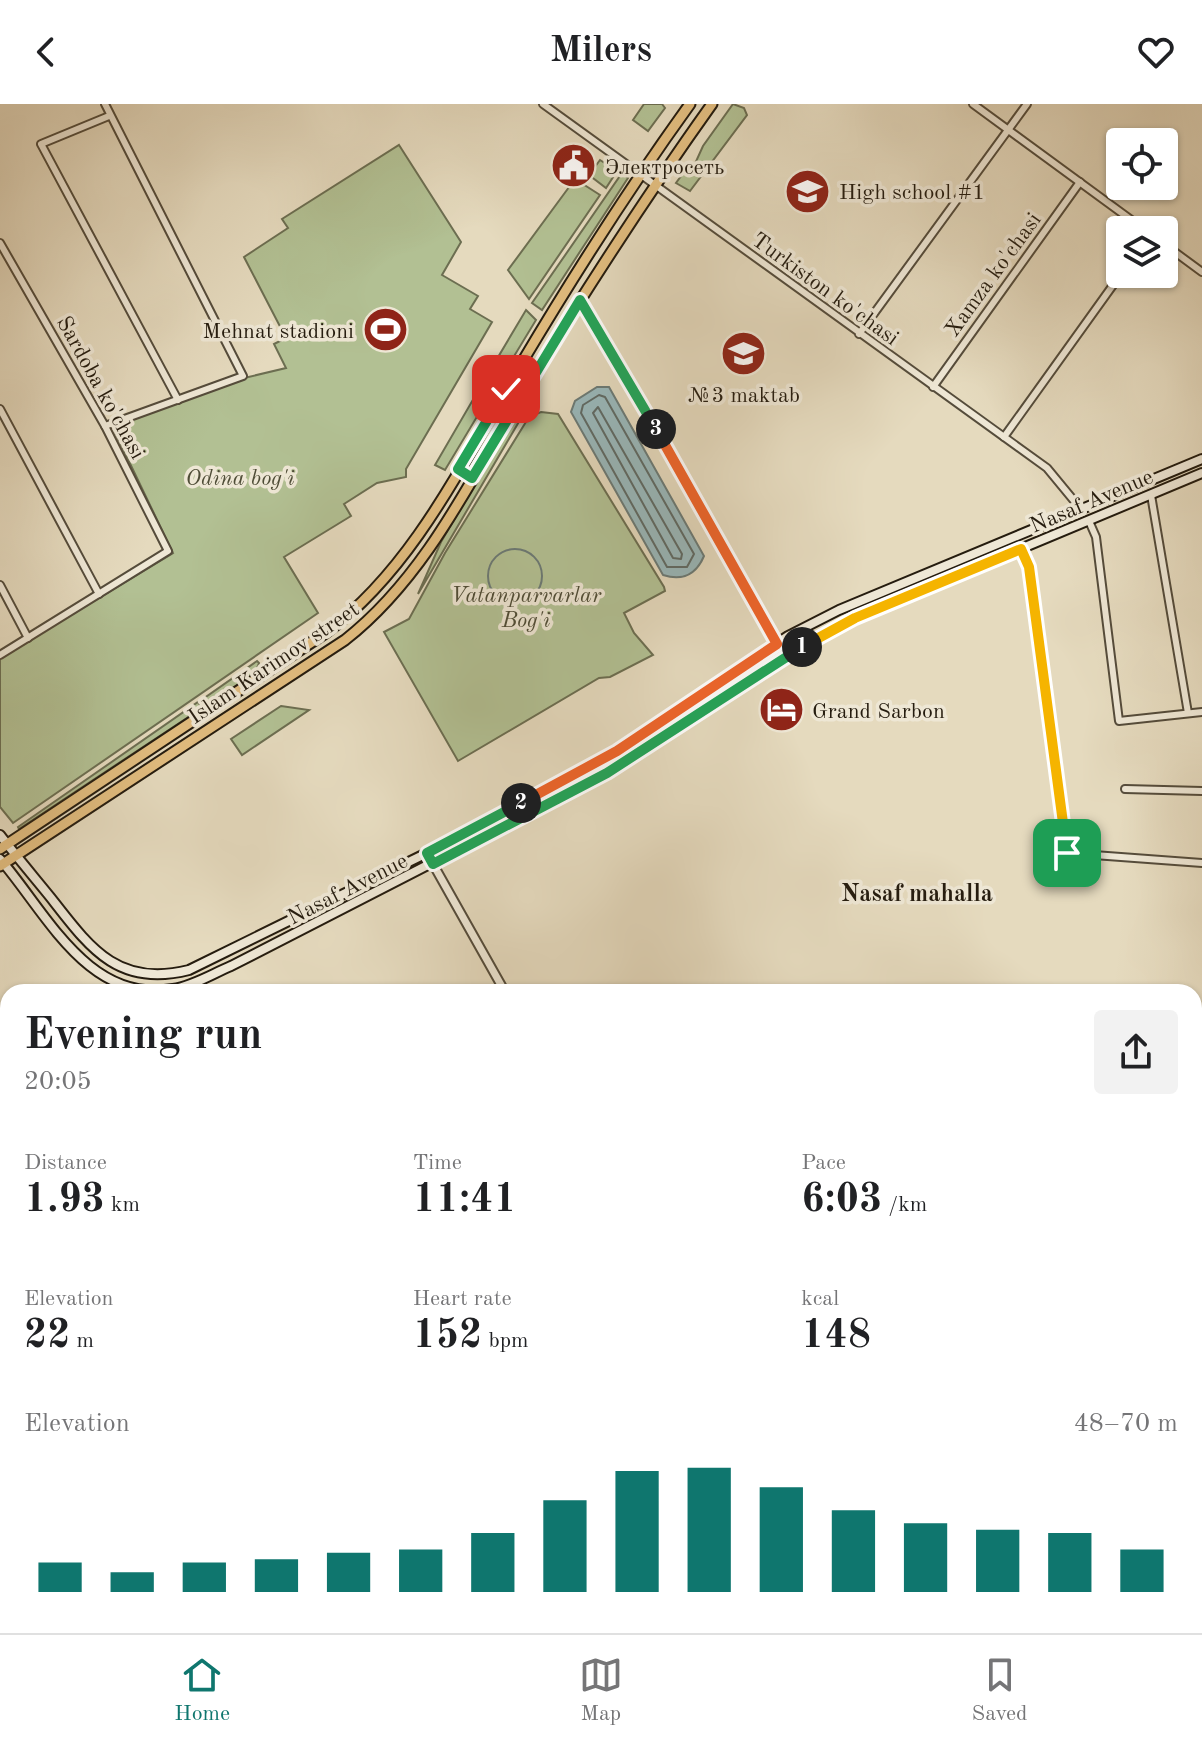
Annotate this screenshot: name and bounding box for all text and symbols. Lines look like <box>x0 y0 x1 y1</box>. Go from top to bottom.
icon: back <box>24 30 68 74</box>
icon: heart <box>1134 30 1178 74</box>
text: Milers <box>550 34 652 70</box>
map controls <box>1106 128 1178 288</box>
button: locate <box>1106 128 1178 200</box>
public building icon: Электросеть <box>550 142 598 190</box>
place label: Электросеть <box>605 157 724 179</box>
school or university icon: High school #1 <box>784 167 832 215</box>
place label: High school #1 <box>839 182 985 204</box>
street label: Xamza ko'chasi <box>941 209 1046 341</box>
button: layers <box>1106 216 1178 288</box>
street label: Turkiston ko'chasi <box>747 229 902 350</box>
sports icon: Mehnat stadioni <box>361 306 409 354</box>
street label: Sardoba ko'chasi <box>52 313 149 463</box>
place label: Mehnat stadioni <box>203 321 354 343</box>
school or university icon: №3 maktab <box>720 329 768 377</box>
pin <box>472 355 540 423</box>
icon: check <box>484 367 528 411</box>
place label: №3 maktab <box>688 385 800 407</box>
pin: 3 <box>636 409 676 449</box>
text: 3 <box>650 418 662 440</box>
street label: Nasaf Avenue <box>1027 466 1157 538</box>
park label: Odina bog'i <box>185 468 295 490</box>
park label: Vatanparvarlar Bog'i <box>451 585 602 632</box>
street label: Islam Karimov street <box>185 598 363 729</box>
pin: 1 <box>782 627 822 667</box>
text: 1 <box>796 636 808 658</box>
hotel icon: Grand Sarbon <box>757 686 805 734</box>
place label: Grand Sarbon <box>812 701 945 723</box>
pin: 2 <box>501 783 541 823</box>
text: 2 <box>515 792 527 814</box>
pin <box>1033 819 1101 887</box>
icon: arrive <box>1045 831 1089 875</box>
street label: Nasaf Avenue <box>284 850 411 929</box>
district label: Nasaf mahalla <box>841 883 993 907</box>
button: share <box>1094 1010 1178 1094</box>
text: Evening run <box>24 1014 262 1058</box>
text: 20:05 <box>24 1069 92 1095</box>
text: Distance <box>24 1152 107 1174</box>
text: Time <box>413 1152 462 1174</box>
text: Pace <box>801 1152 846 1174</box>
text: 1.93 <box>24 1181 105 1221</box>
text: 11:41 <box>413 1181 517 1221</box>
text: 6:03 <box>801 1181 882 1221</box>
text: km <box>105 1194 140 1216</box>
text: /km <box>882 1194 927 1216</box>
text: Elevation <box>24 1288 114 1310</box>
text: Heart rate <box>413 1288 512 1310</box>
text: kcal <box>801 1288 839 1310</box>
text: 22 <box>24 1317 70 1357</box>
text: 152 <box>413 1317 482 1357</box>
text: 148 <box>801 1317 871 1357</box>
text: m <box>70 1330 94 1352</box>
text: bpm <box>482 1330 529 1352</box>
text: Elevation <box>24 1411 130 1437</box>
text: 48–70 m <box>1074 1411 1178 1437</box>
tab: Home <box>174 1653 230 1728</box>
tab: Map <box>579 1653 623 1728</box>
tab: Saved <box>972 1653 1028 1728</box>

